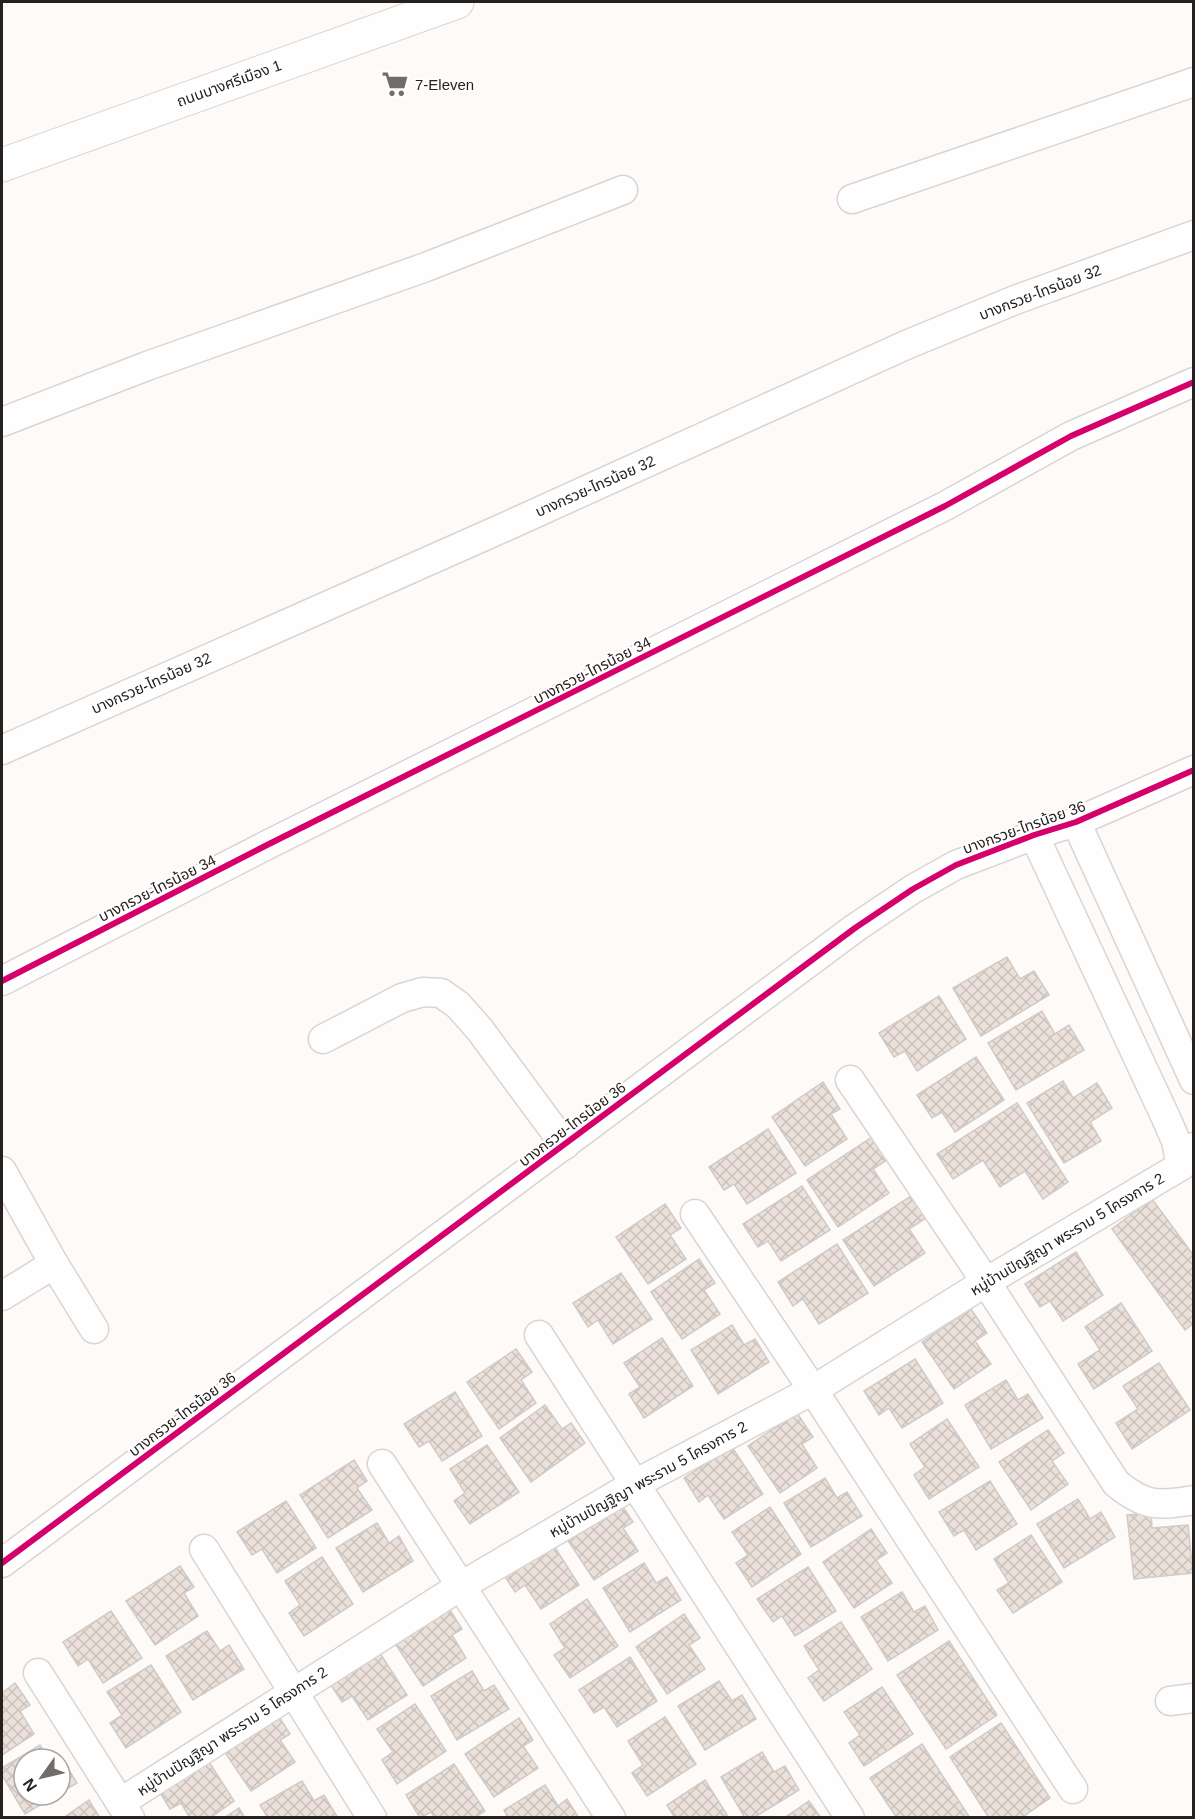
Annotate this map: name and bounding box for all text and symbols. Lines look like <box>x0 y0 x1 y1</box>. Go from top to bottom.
street label: ถนนบางศรีเมือง 1 <box>174 56 284 110</box>
supermarket icon: 7-Eleven <box>380 69 410 99</box>
place label: 7-Eleven <box>415 76 474 93</box>
street label: บางกรวย-ไทรน้อย 32 <box>977 261 1103 323</box>
street label: บางกรวย-ไทรน้อย 32 <box>532 452 658 520</box>
street label: บางกรวย-ไทรน้อย 34 <box>530 633 654 707</box>
street label: บางกรวย-ไทรน้อย 32 <box>88 649 214 717</box>
street label: บางกรวย-ไทรน้อย 36 <box>960 797 1088 857</box>
street label: บางกรวย-ไทรน้อย 34 <box>95 851 219 925</box>
street label: บางกรวย-ไทรน้อย 36 <box>515 1078 629 1170</box>
street label: หมู่บ้านปัญฐิญา พระราม 5 โครงการ 2 <box>967 1169 1168 1300</box>
street label: บางกรวย-ไทรน้อย 36 <box>125 1368 239 1460</box>
street label: หมู่บ้านปัญฐิญา พระราม 5 โครงการ 2 <box>546 1417 750 1541</box>
street label: หมู่บ้านปัญฐิญา พระราม 5 โครงการ 2 <box>134 1663 331 1800</box>
north arrow <box>12 1747 72 1807</box>
text: N <box>20 1776 40 1795</box>

